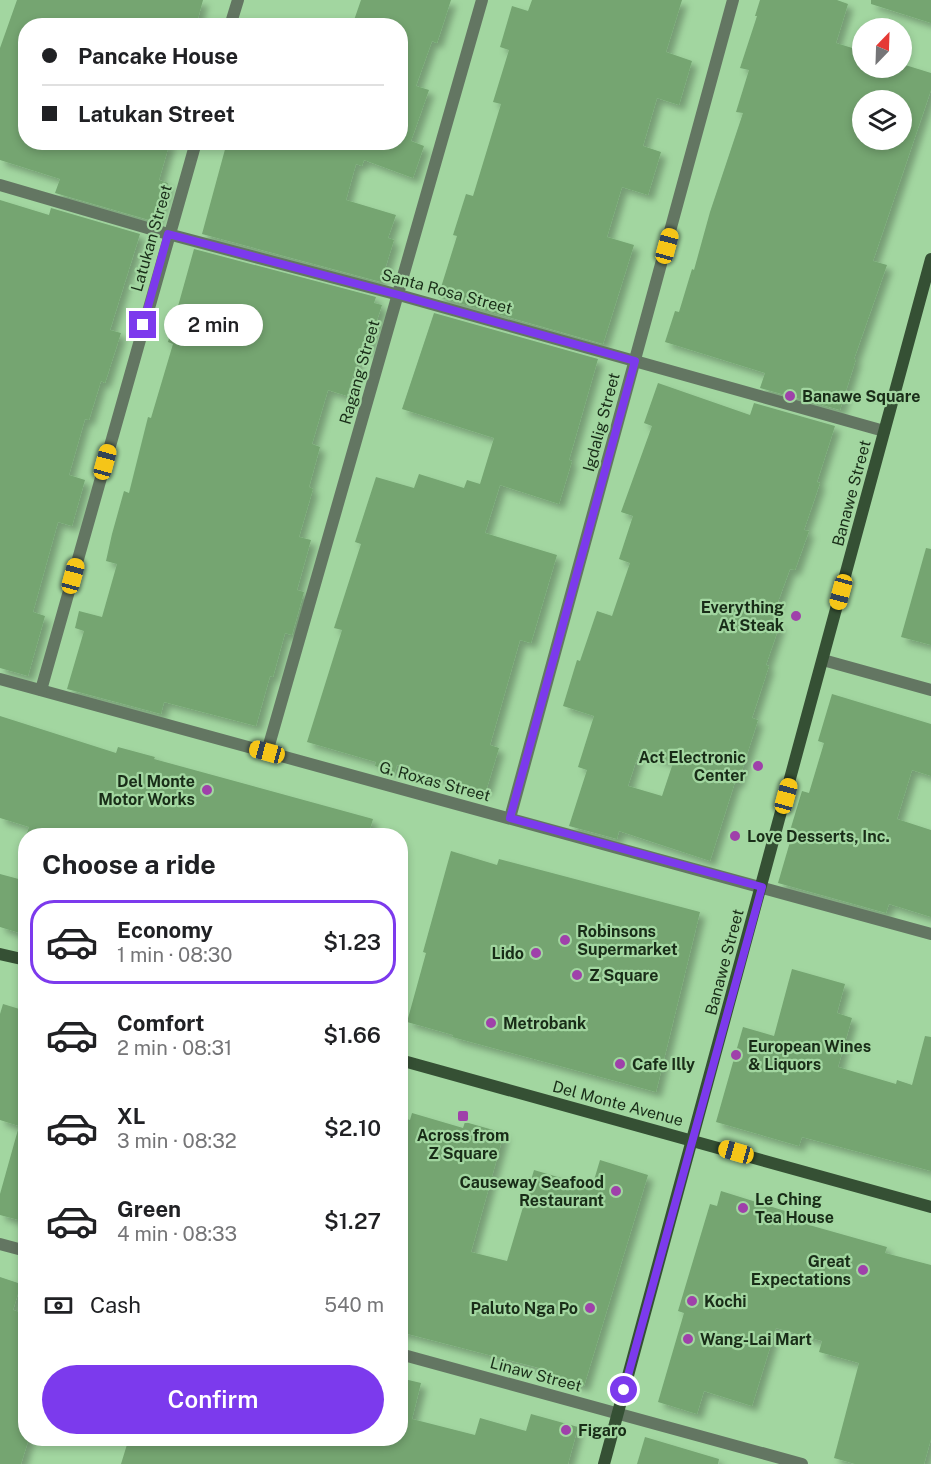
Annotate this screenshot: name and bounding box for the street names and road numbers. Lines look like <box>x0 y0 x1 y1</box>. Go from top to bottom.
street label: Latukan Street <box>127 182 176 294</box>
street label: Santa Rosa Street <box>379 265 514 318</box>
street label: Ragang Street <box>335 318 383 427</box>
street label: Igdalig Street <box>579 371 624 474</box>
street label: Banawe Street <box>828 438 875 548</box>
street label: G. Roxas Street <box>377 758 493 805</box>
street label: Banawe Street <box>701 907 748 1017</box>
street label: Del Monte Avenue <box>550 1077 685 1130</box>
street label: Linaw Street <box>488 1353 584 1396</box>

